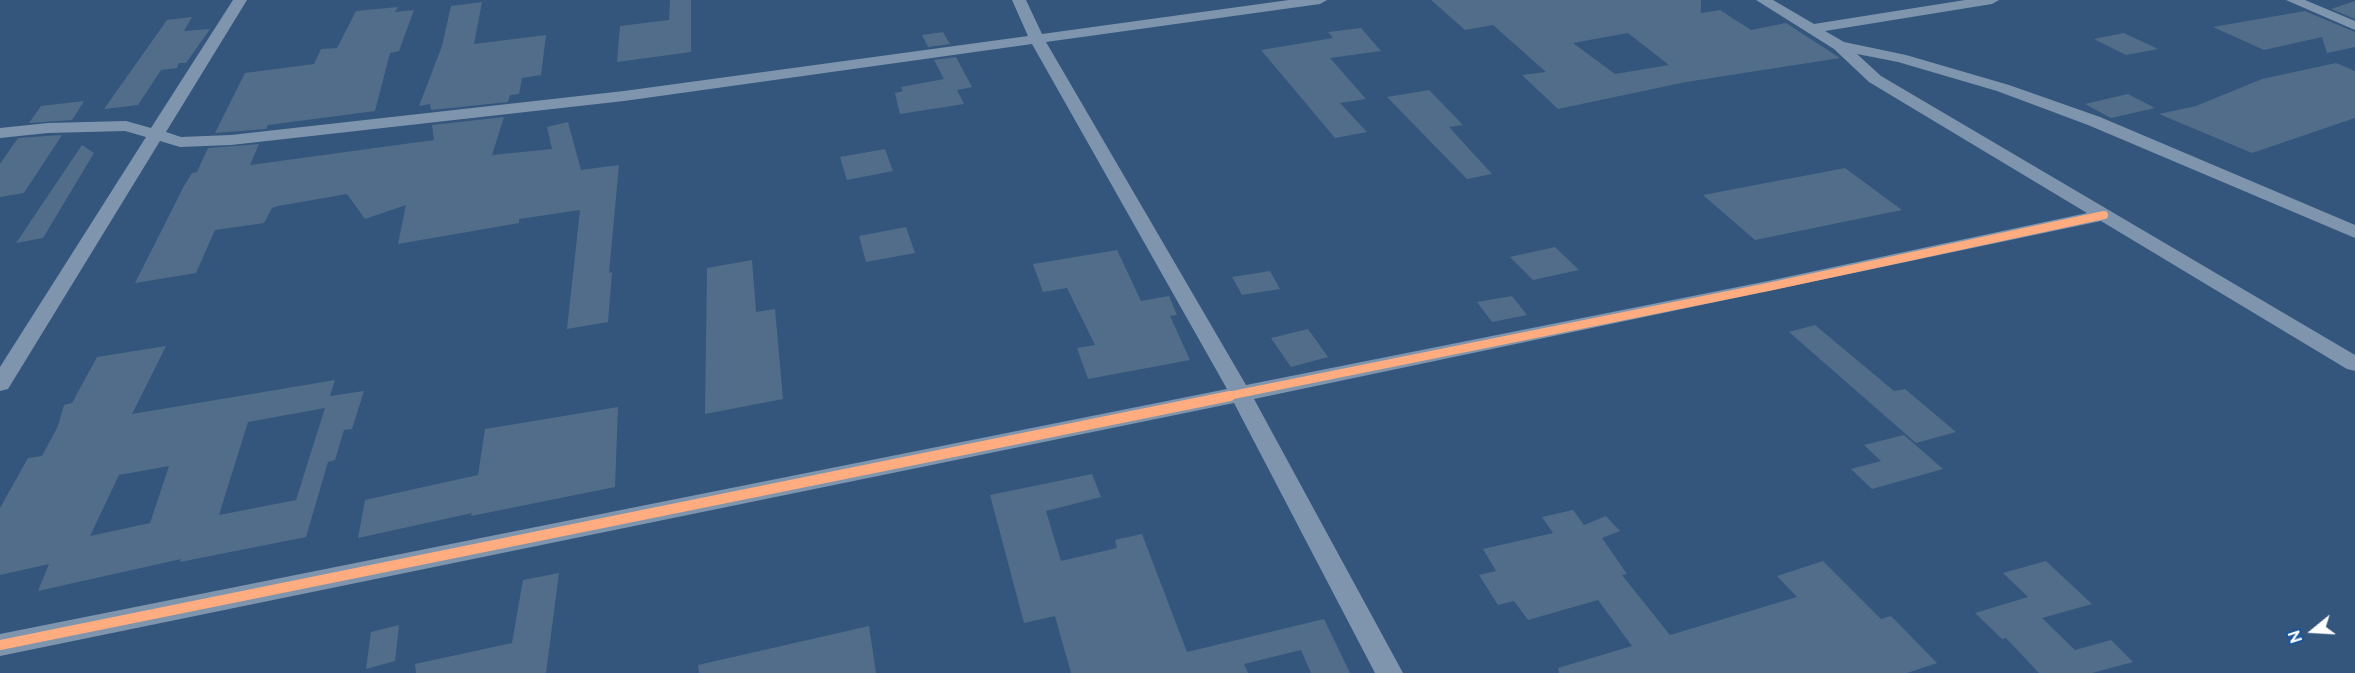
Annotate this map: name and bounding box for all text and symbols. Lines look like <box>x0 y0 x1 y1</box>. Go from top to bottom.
north arrow <box>2283 601 2343 661</box>
text: N <box>2284 628 2306 645</box>

